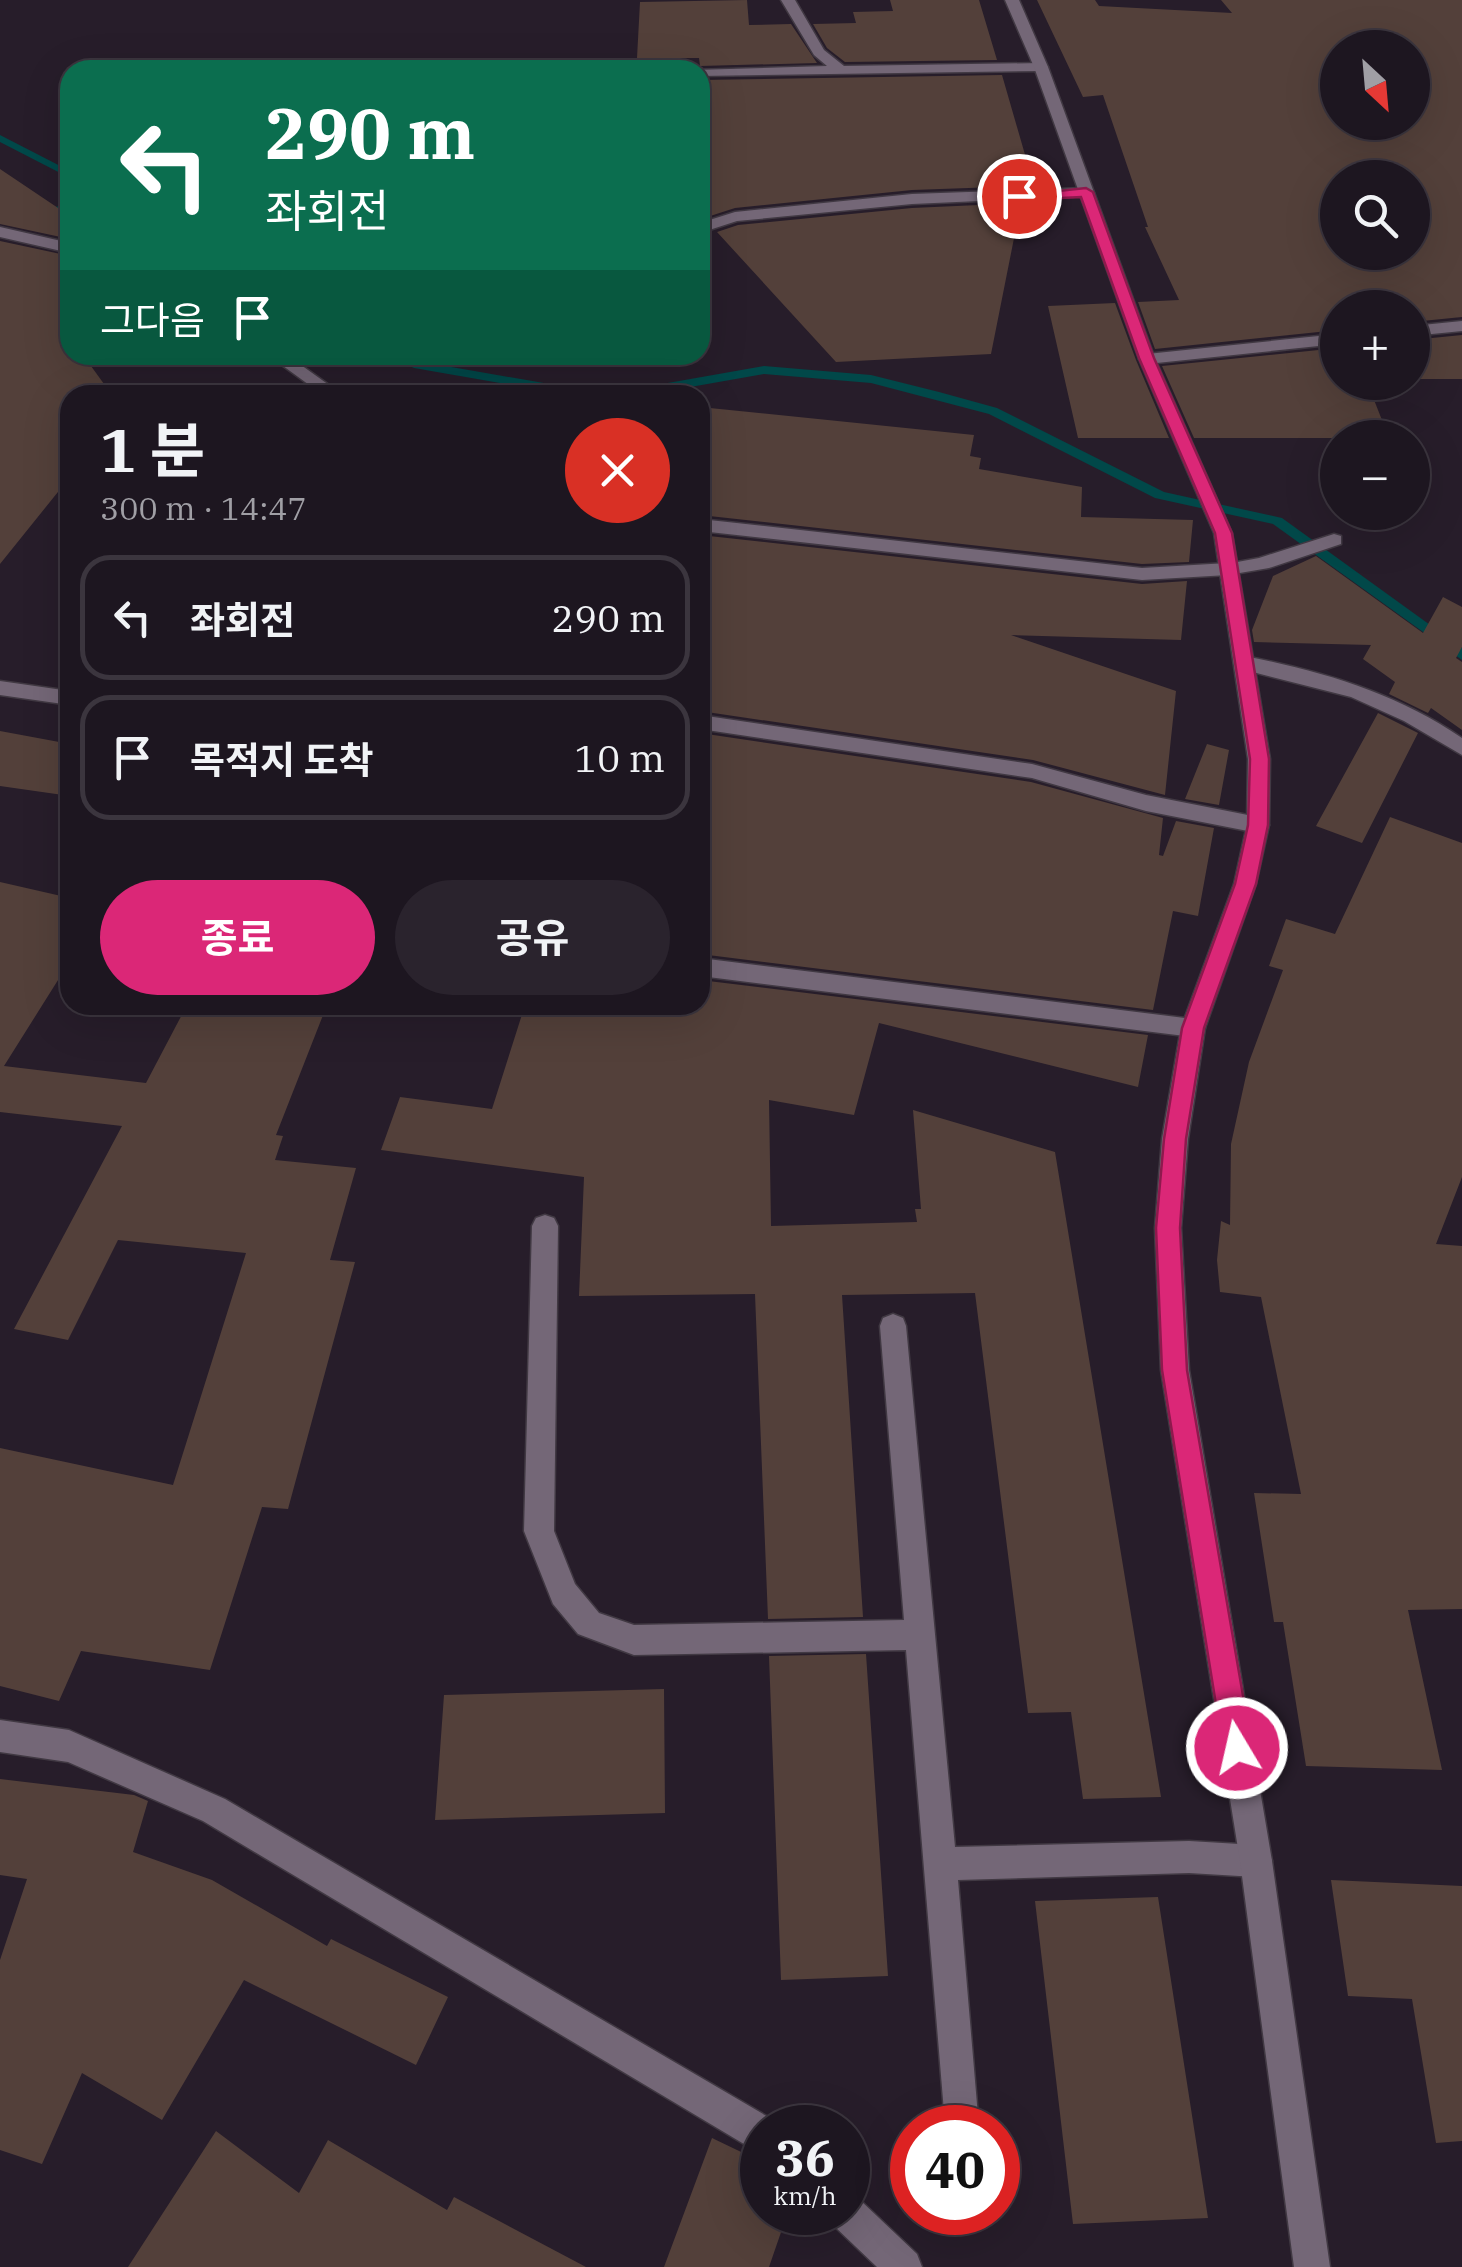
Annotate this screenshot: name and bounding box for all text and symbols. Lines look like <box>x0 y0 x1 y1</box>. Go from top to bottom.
north arrow <box>1320 30 1430 140</box>
map controls <box>1320 30 1430 530</box>
text: 290 m <box>265 87 475 178</box>
icon: left <box>100 100 230 230</box>
pin <box>977 154 1062 239</box>
button: search <box>1320 160 1430 270</box>
icon: arrive <box>992 169 1047 224</box>
text: 좌회전 <box>265 181 389 239</box>
icon: arrive <box>225 290 280 345</box>
button: + <box>1320 290 1430 400</box>
text: 그다음 <box>100 295 205 344</box>
text: 1 분 <box>100 410 205 489</box>
button: close <box>565 418 670 523</box>
button: − <box>1320 420 1430 530</box>
text: 300 m · 14:47 <box>100 487 307 529</box>
icon: left <box>105 590 160 645</box>
text: 290 m <box>552 593 665 642</box>
text: 좌회전 <box>190 595 295 644</box>
icon: arrive <box>105 730 160 785</box>
text: 10 m <box>574 733 665 782</box>
text: 목적지 도착 <box>190 735 374 784</box>
button: 종료 <box>100 880 375 995</box>
button: 공유 <box>395 880 670 995</box>
position arrow <box>1185 1696 1289 1800</box>
speed limit sign: 40 <box>890 2105 1020 2235</box>
text: 36 <box>775 2125 835 2190</box>
text: km/h <box>773 2179 837 2212</box>

